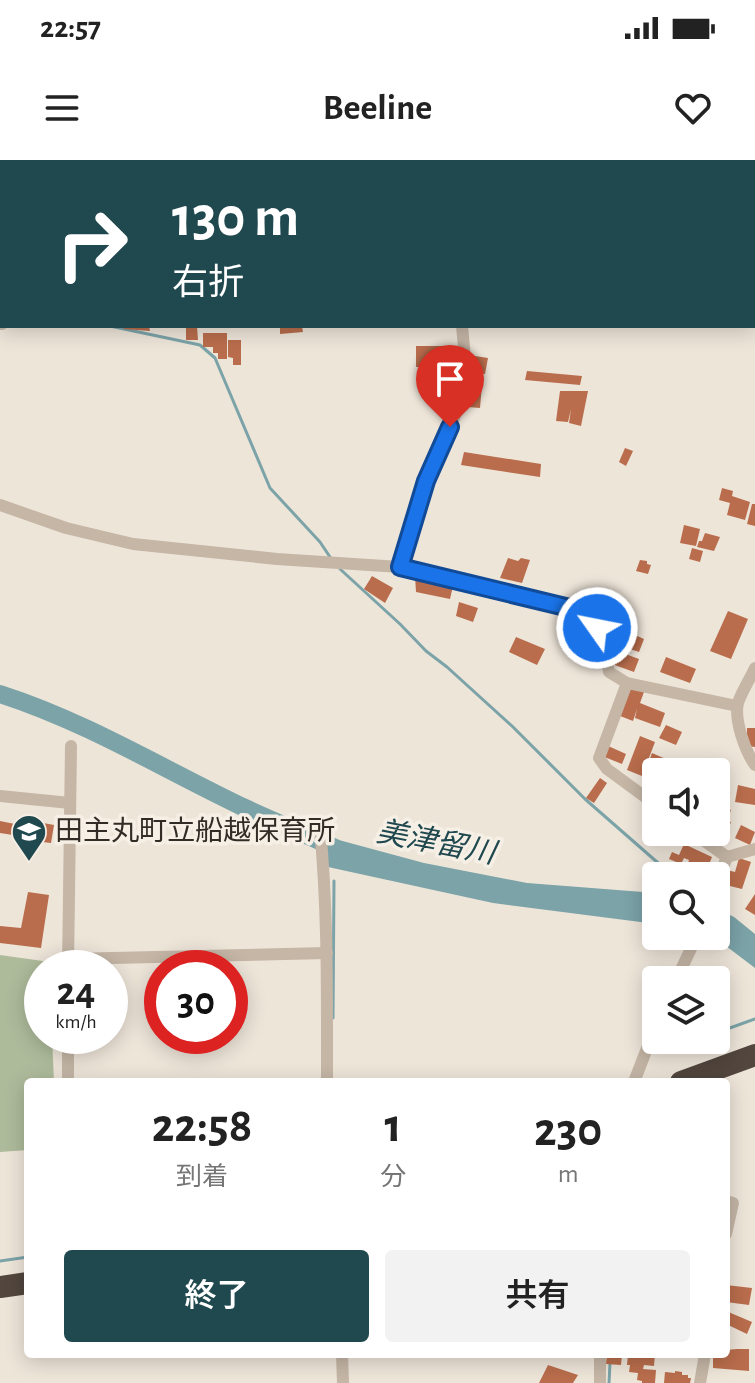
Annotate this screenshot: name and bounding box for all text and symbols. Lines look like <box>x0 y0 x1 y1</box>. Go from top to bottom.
text: 22:57 <box>40 13 101 43</box>
icon: menu <box>40 86 84 130</box>
icon: heart <box>671 86 715 130</box>
text: Beeline <box>323 90 432 126</box>
text: 130 m <box>172 190 299 246</box>
icon: right <box>40 192 144 296</box>
text: 右折 <box>172 265 244 301</box>
pin <box>416 345 484 427</box>
icon: arrive <box>428 357 472 401</box>
position arrow <box>555 586 639 670</box>
map controls <box>642 758 730 1054</box>
button: sound <box>642 758 730 846</box>
school or university icon: 田主丸町立船越保育所 <box>10 813 48 863</box>
water label: 美津留川 <box>374 815 501 870</box>
place label: 田主丸町立船越保育所 <box>55 816 335 846</box>
button: search <box>642 862 730 950</box>
speed limit sign: 30 <box>144 950 248 1054</box>
button: layers <box>642 966 730 1054</box>
text: 24 <box>57 972 95 1012</box>
text: km/h <box>55 1012 97 1032</box>
text: 22:58 <box>152 1103 252 1151</box>
text: 1 <box>385 1103 402 1151</box>
text: 230 <box>534 1107 602 1155</box>
text: m <box>558 1161 578 1187</box>
text: 到着 <box>176 1164 228 1190</box>
text: 分 <box>380 1164 406 1190</box>
button: 終了 <box>64 1250 369 1342</box>
button: 共有 <box>385 1250 690 1342</box>

